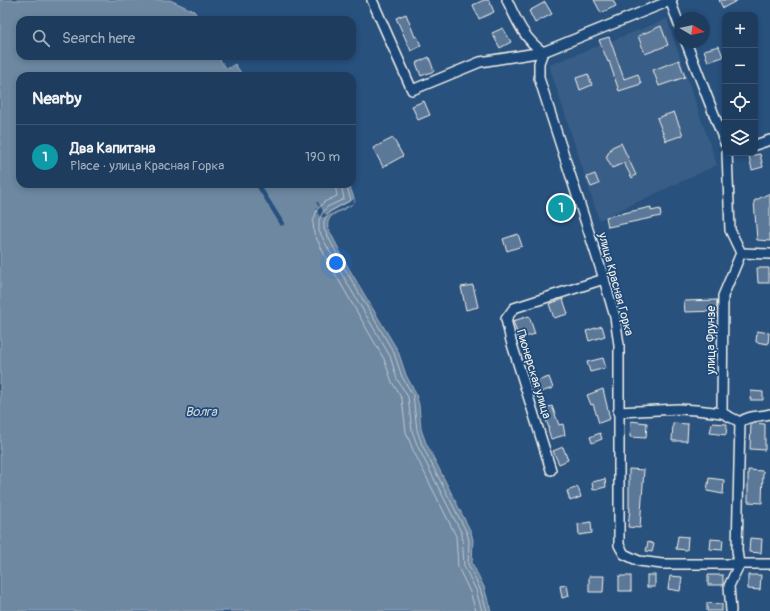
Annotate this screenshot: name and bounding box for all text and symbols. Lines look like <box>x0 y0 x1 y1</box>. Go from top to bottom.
north arrow <box>674 12 710 48</box>
map controls <box>722 12 758 156</box>
button: + <box>722 12 758 48</box>
search box <box>16 16 356 60</box>
icon: search <box>30 27 52 49</box>
text: Search here <box>62 29 135 48</box>
button: − <box>722 48 758 84</box>
button: locate <box>722 84 758 120</box>
text: Nearby <box>32 88 81 109</box>
button: layers <box>722 120 758 156</box>
text: Два Капитана <box>70 139 155 158</box>
text: 1 <box>42 149 48 165</box>
text: 190 m <box>305 149 340 165</box>
text: Place · улица Красная Горка <box>70 158 224 174</box>
pin: 1 <box>548 193 574 223</box>
street label: улица Красная Горка <box>594 230 637 338</box>
your location <box>326 253 346 273</box>
street label: улица Фрунзе <box>704 305 719 376</box>
street label: Пионерская улица <box>513 328 554 421</box>
water label: Волга <box>185 404 218 420</box>

